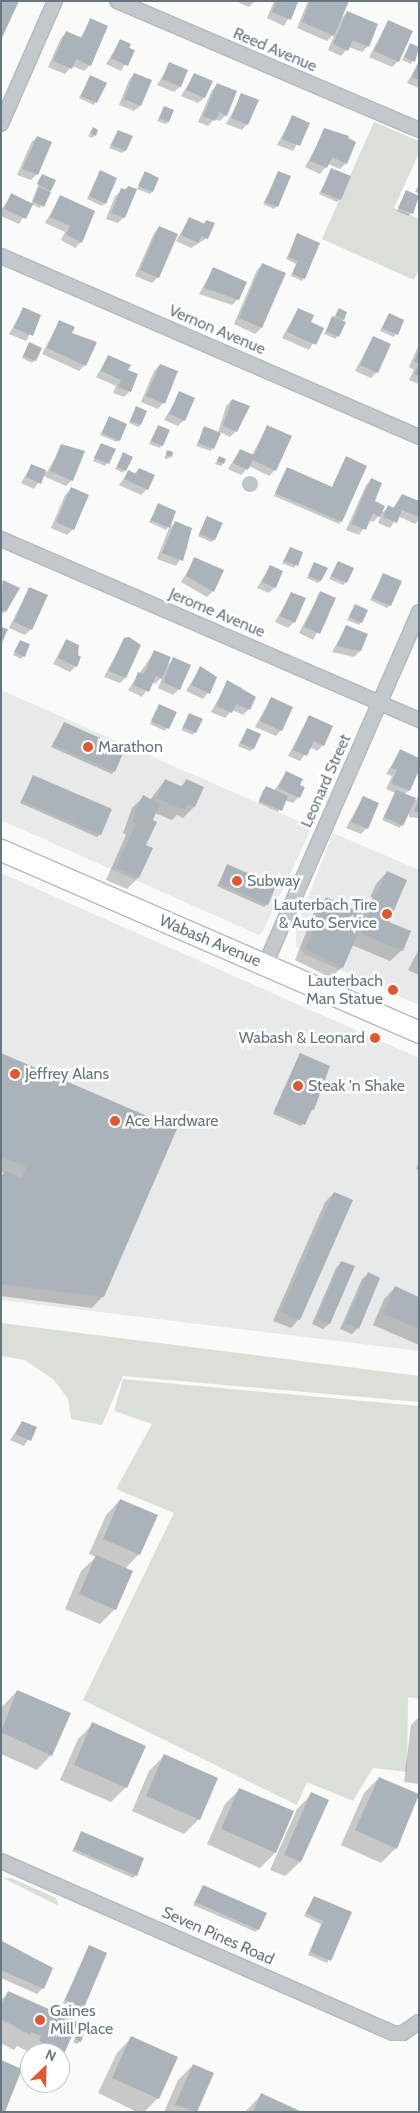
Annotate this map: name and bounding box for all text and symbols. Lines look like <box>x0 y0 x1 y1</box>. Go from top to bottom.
street label: Reed Avenue <box>230 24 320 76</box>
street label: Vernon Avenue <box>166 301 268 359</box>
street label: Jerome Avenue <box>166 584 268 642</box>
street label: Leonard Street <box>297 731 355 831</box>
place label: Marathon <box>98 737 163 757</box>
marker: Marathon <box>82 741 94 753</box>
place label: Subway <box>247 871 300 891</box>
marker: Subway <box>231 875 243 887</box>
place label: Lauterbach Tire & Auto Service <box>273 895 377 933</box>
marker: Lauterbach Tire & Auto Service <box>381 908 393 920</box>
street label: Wabash Avenue <box>156 911 264 971</box>
place label: Lauterbach Man Statue <box>306 971 383 1009</box>
marker: Lauterbach Man Statue <box>387 984 399 996</box>
place label: Wabash & Leonard <box>239 1028 365 1048</box>
marker: Wabash & Leonard <box>369 1032 381 1044</box>
place label: Jeffrey Alans <box>25 1064 109 1084</box>
marker: Jeffrey Alans <box>9 1068 21 1080</box>
place label: Steak 'n Shake <box>308 1076 405 1096</box>
marker: Steak 'n Shake <box>292 1080 304 1092</box>
place label: Ace Hardware <box>125 1111 218 1131</box>
marker: Ace Hardware <box>109 1115 121 1127</box>
street label: Seven Pines Road <box>159 1903 277 1969</box>
place label: Gaines Mill Place <box>50 2001 113 2039</box>
marker: Gaines Mill Place <box>34 2014 46 2026</box>
north arrow <box>20 2043 70 2093</box>
text: N <box>43 2045 59 2065</box>

